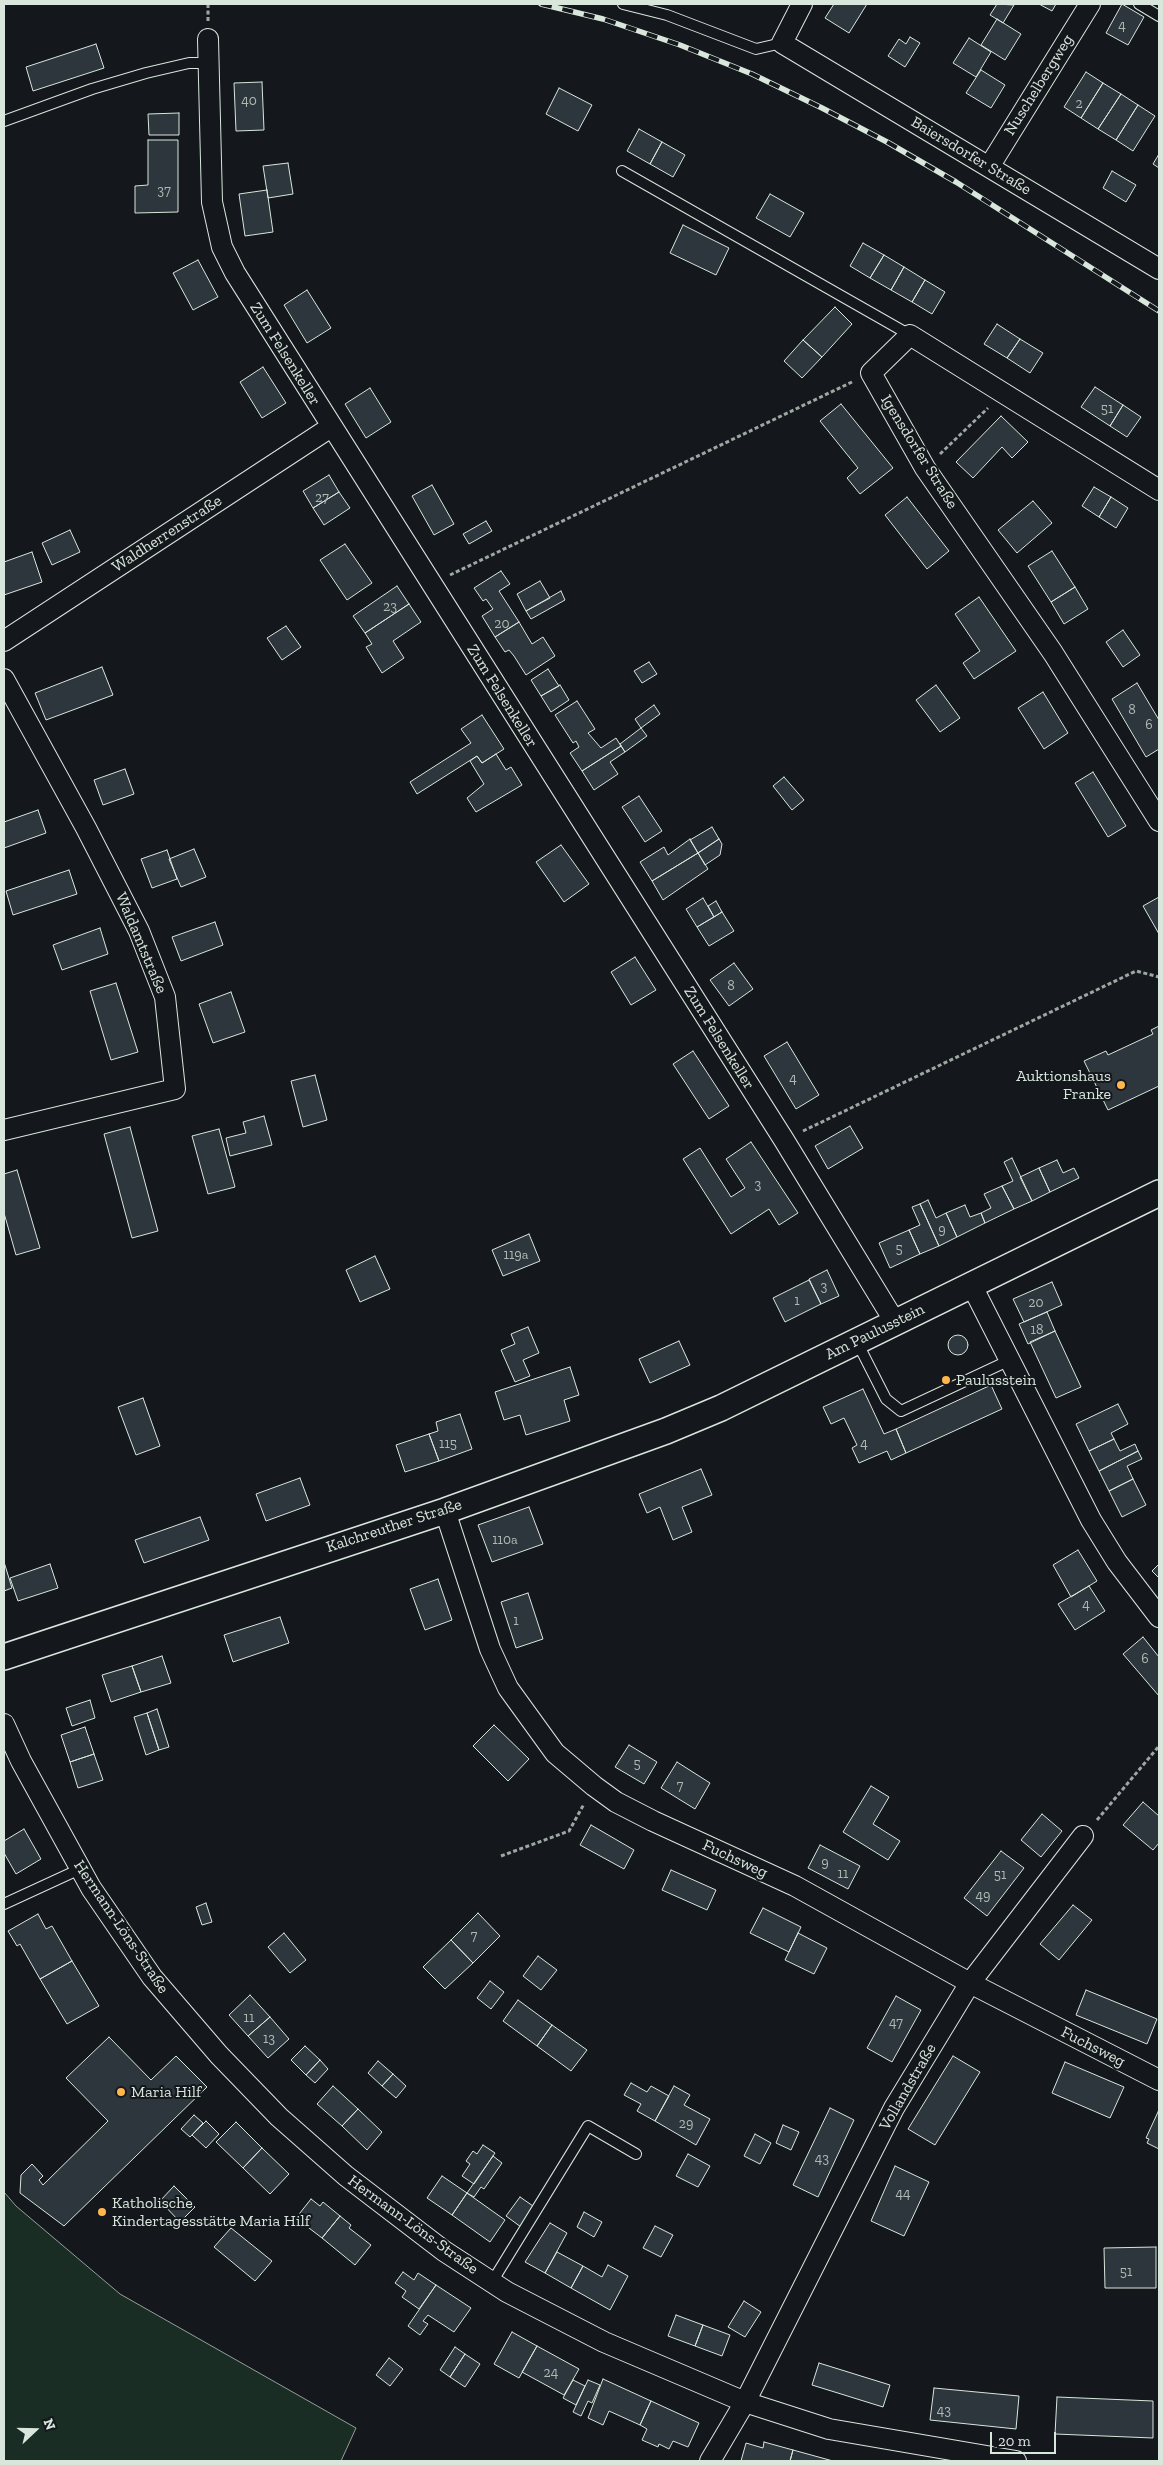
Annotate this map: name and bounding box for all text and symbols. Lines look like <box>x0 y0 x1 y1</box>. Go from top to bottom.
house number: 4 <box>1118 18 1126 34</box>
street label: Nuschelbergweg <box>1000 31 1078 139</box>
house number: 40 <box>241 93 257 109</box>
house number: 2 <box>1075 96 1083 112</box>
street label: Baiersdorfer Straße <box>908 113 1034 199</box>
house number: 37 <box>157 183 171 199</box>
street label: Zum Felsenkeller <box>246 299 324 409</box>
street label: Igensdorfer Straße <box>876 391 962 513</box>
house number: 51 <box>1101 401 1113 417</box>
house number: 27 <box>315 490 329 506</box>
street label: Waldherrenstraße <box>109 491 225 577</box>
house number: 23 <box>383 599 397 615</box>
house number: 20 <box>494 616 510 632</box>
street label: Zum Felsenkeller <box>463 641 541 751</box>
house number: 8 <box>1128 702 1136 718</box>
house number: 6 <box>1145 717 1153 733</box>
street label: Waldamtstraße <box>111 890 171 996</box>
house number: 8 <box>727 978 735 994</box>
street label: Zum Felsenkeller <box>680 983 758 1093</box>
place label: Auktionshaus Franke <box>1016 1066 1111 1104</box>
house number: 4 <box>789 1071 797 1087</box>
marker: Auktionshaus Franke <box>1115 1079 1127 1091</box>
house number: 3 <box>755 1177 761 1193</box>
house number: 9 <box>938 1222 946 1238</box>
house number: 5 <box>895 1241 903 1257</box>
house number: 119a <box>504 1247 528 1263</box>
house number: 3 <box>821 1279 827 1295</box>
house number: 1 <box>794 1293 800 1309</box>
house number: 20 <box>1028 1295 1044 1311</box>
street label: Am Paulusstein <box>822 1300 928 1364</box>
house number: 18 <box>1031 1322 1043 1338</box>
place label: Paulusstein <box>956 1370 1036 1390</box>
marker: Paulusstein <box>940 1374 952 1386</box>
house number: 115 <box>439 1436 457 1452</box>
house number: 4 <box>860 1436 868 1452</box>
street label: Kalchreuther Straße <box>324 1495 464 1557</box>
house number: 110a <box>492 1532 518 1548</box>
house number: 4 <box>1082 1597 1090 1613</box>
house number: 1 <box>513 1613 519 1629</box>
house number: 6 <box>1141 1651 1149 1667</box>
house number: 5 <box>633 1756 641 1772</box>
house number: 7 <box>677 1778 683 1794</box>
street label: Fuchsweg <box>699 1836 771 1882</box>
house number: 9 <box>821 1855 829 1871</box>
street label: Hermann-Löns-Straße <box>69 1857 173 1997</box>
house number: 11 <box>838 1866 848 1882</box>
house number: 51 <box>994 1867 1006 1883</box>
house number: 49 <box>976 1888 990 1904</box>
house number: 7 <box>471 1928 477 1944</box>
house number: 11 <box>244 2010 254 2026</box>
house number: 47 <box>889 2015 903 2031</box>
street label: Fuchsweg <box>1058 2023 1128 2071</box>
house number: 13 <box>263 2031 275 2047</box>
street label: Vollandstraße <box>875 2040 941 2134</box>
place label: Maria Hilf <box>131 2082 201 2102</box>
marker: Maria Hilf <box>115 2086 127 2098</box>
house number: 29 <box>679 2116 693 2132</box>
house number: 43 <box>815 2151 829 2167</box>
street label: Hermann-Löns-Straße <box>344 2171 482 2279</box>
house number: 44 <box>895 2186 911 2202</box>
place label: Katholische Kindertagesstätte Maria Hilf <box>112 2193 310 2231</box>
marker: Katholische Kindertagesstätte Maria Hilf <box>96 2206 108 2218</box>
house number: 51 <box>1120 2264 1132 2280</box>
house number: 24 <box>544 2365 558 2381</box>
house number: 43 <box>937 2403 951 2419</box>
north arrow <box>10 2405 60 2455</box>
text: N <box>40 2416 59 2432</box>
scale bar <box>993 2422 1059 2454</box>
text: 20 m <box>998 2432 1031 2450</box>

